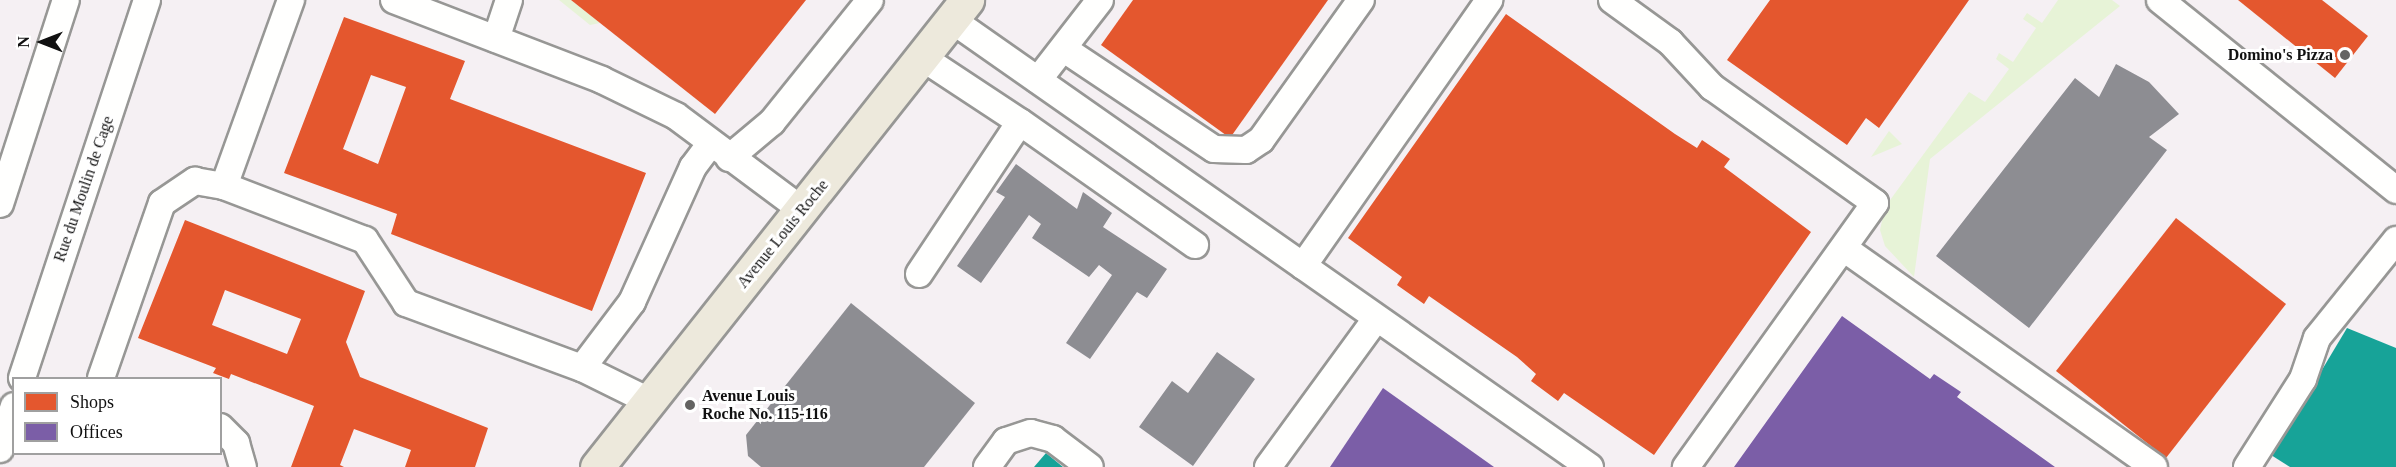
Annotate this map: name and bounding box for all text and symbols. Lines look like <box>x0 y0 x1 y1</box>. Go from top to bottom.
north arrow <box>12 12 72 72</box>
text: N <box>15 36 32 48</box>
place label: Domino's Pizza <box>2228 45 2333 65</box>
marker: Domino's Pizza <box>2338 48 2352 62</box>
street label: Rue du Moulin de Cage <box>50 114 118 264</box>
street label: Avenue Louis Roche <box>733 176 833 292</box>
legend <box>12 377 222 455</box>
place label: Avenue Louis Roche No. 115-116 <box>702 386 828 424</box>
text: Shops <box>70 392 114 412</box>
marker: Avenue Louis Roche No. 115-116 <box>683 398 697 412</box>
text: Offices <box>70 422 123 442</box>

